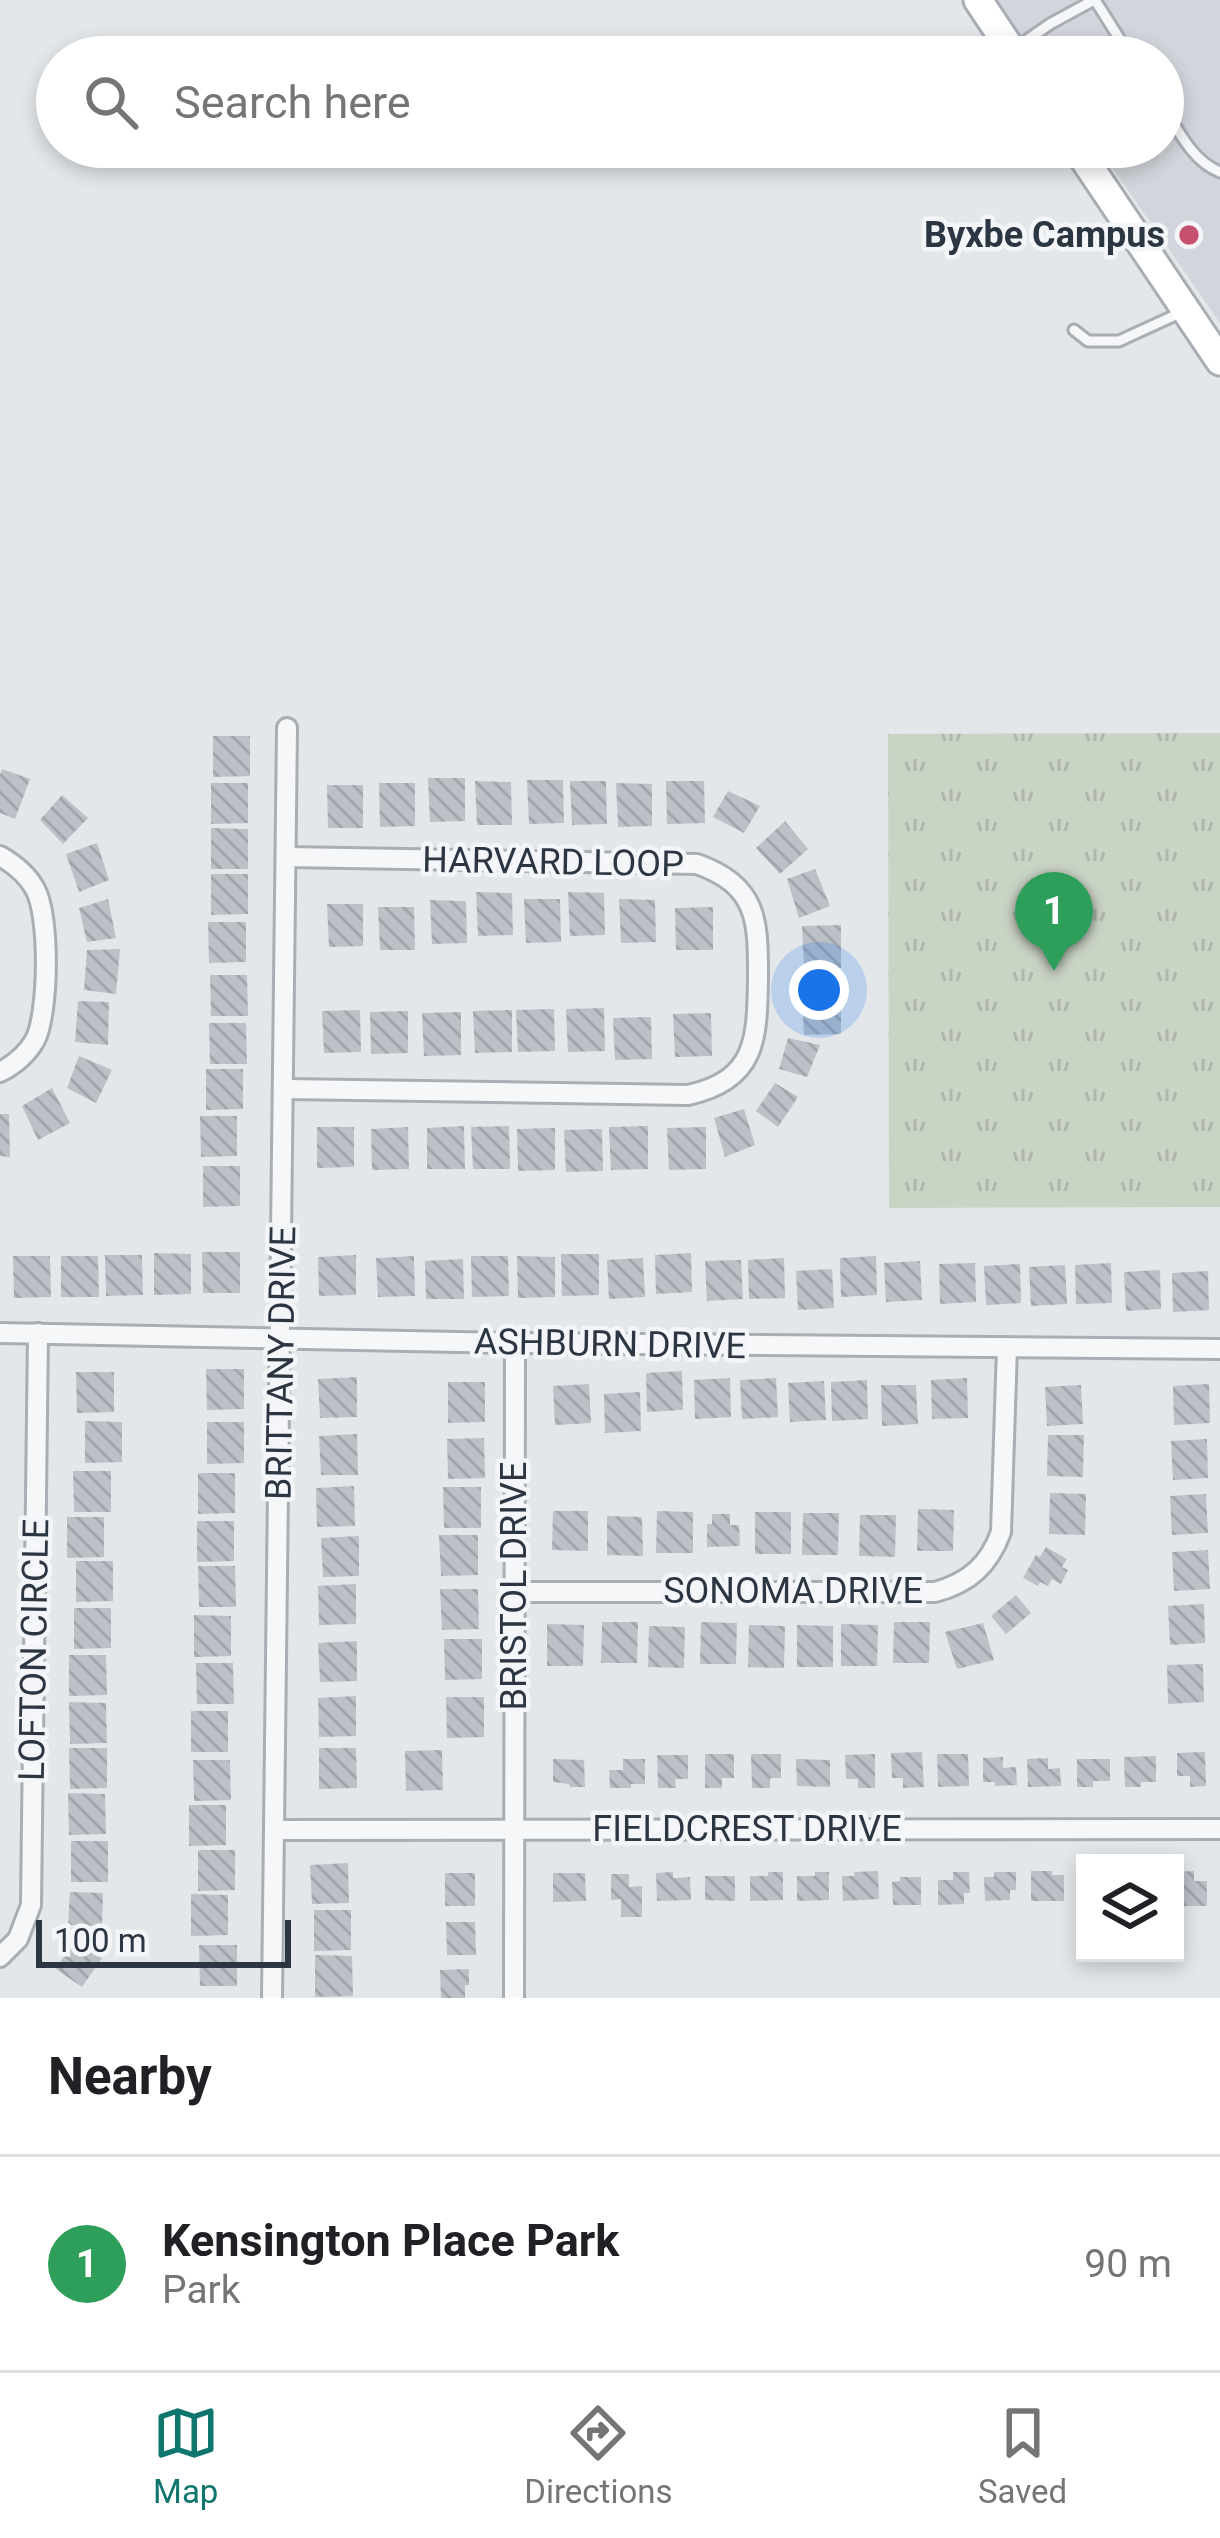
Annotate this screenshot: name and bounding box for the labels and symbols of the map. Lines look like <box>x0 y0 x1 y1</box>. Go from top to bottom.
place label: Byxbe Campus <box>924 214 1165 256</box>
marker: Byxbe Campus <box>1176 222 1202 248</box>
street label: HARVARD LOOP <box>422 839 684 885</box>
pin: 1 <box>1015 872 1093 971</box>
your location <box>789 960 849 1020</box>
street label: BRITTANY DRIVE <box>258 1226 304 1500</box>
street label: ASHBURN DRIVE <box>474 1321 746 1367</box>
street label: BRISTOL DRIVE <box>493 1462 535 1710</box>
street label: LOFTON CIRCLE <box>11 1518 57 1782</box>
street label: SONOMA DRIVE <box>663 1570 923 1612</box>
street label: FIELDCREST DRIVE <box>592 1808 902 1850</box>
scale bar <box>36 1914 291 1967</box>

